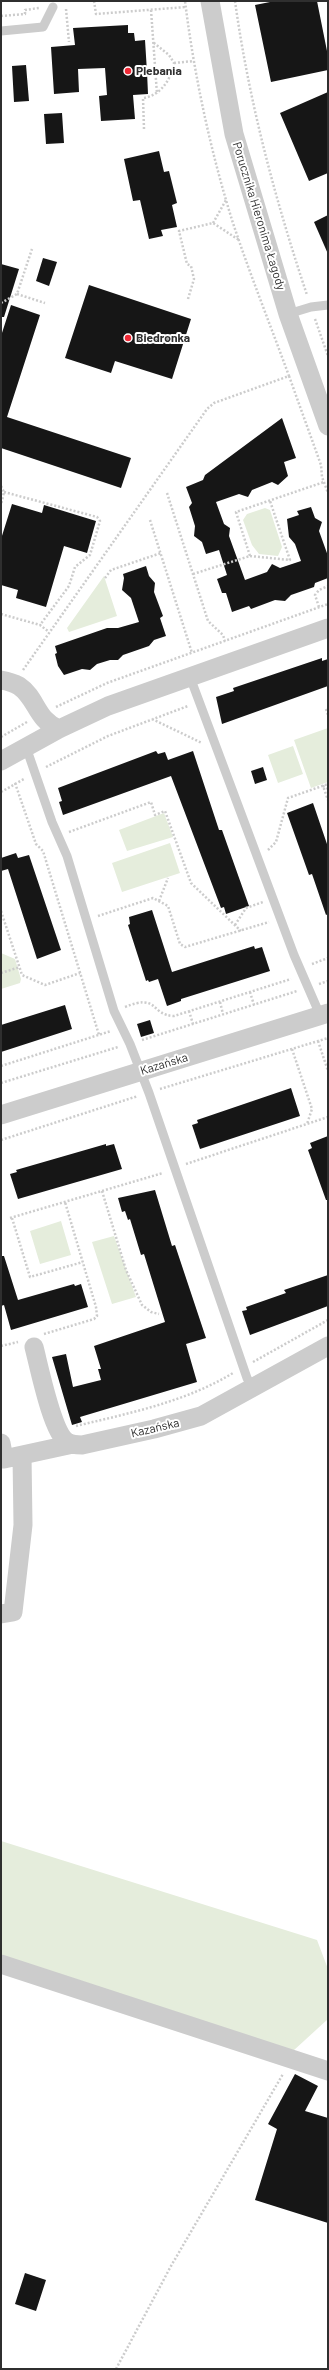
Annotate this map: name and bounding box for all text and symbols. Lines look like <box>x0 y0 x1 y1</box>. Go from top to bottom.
place label: Plebania <box>136 64 182 78</box>
marker: Plebania <box>123 66 133 76</box>
street label: Porucznika Hieronima Łagody <box>230 140 288 292</box>
place label: Biedronka <box>136 331 190 345</box>
marker: Biedronka <box>123 333 133 343</box>
street label: Kazańska <box>138 1050 190 1078</box>
street label: Kazańska <box>129 1415 181 1441</box>

